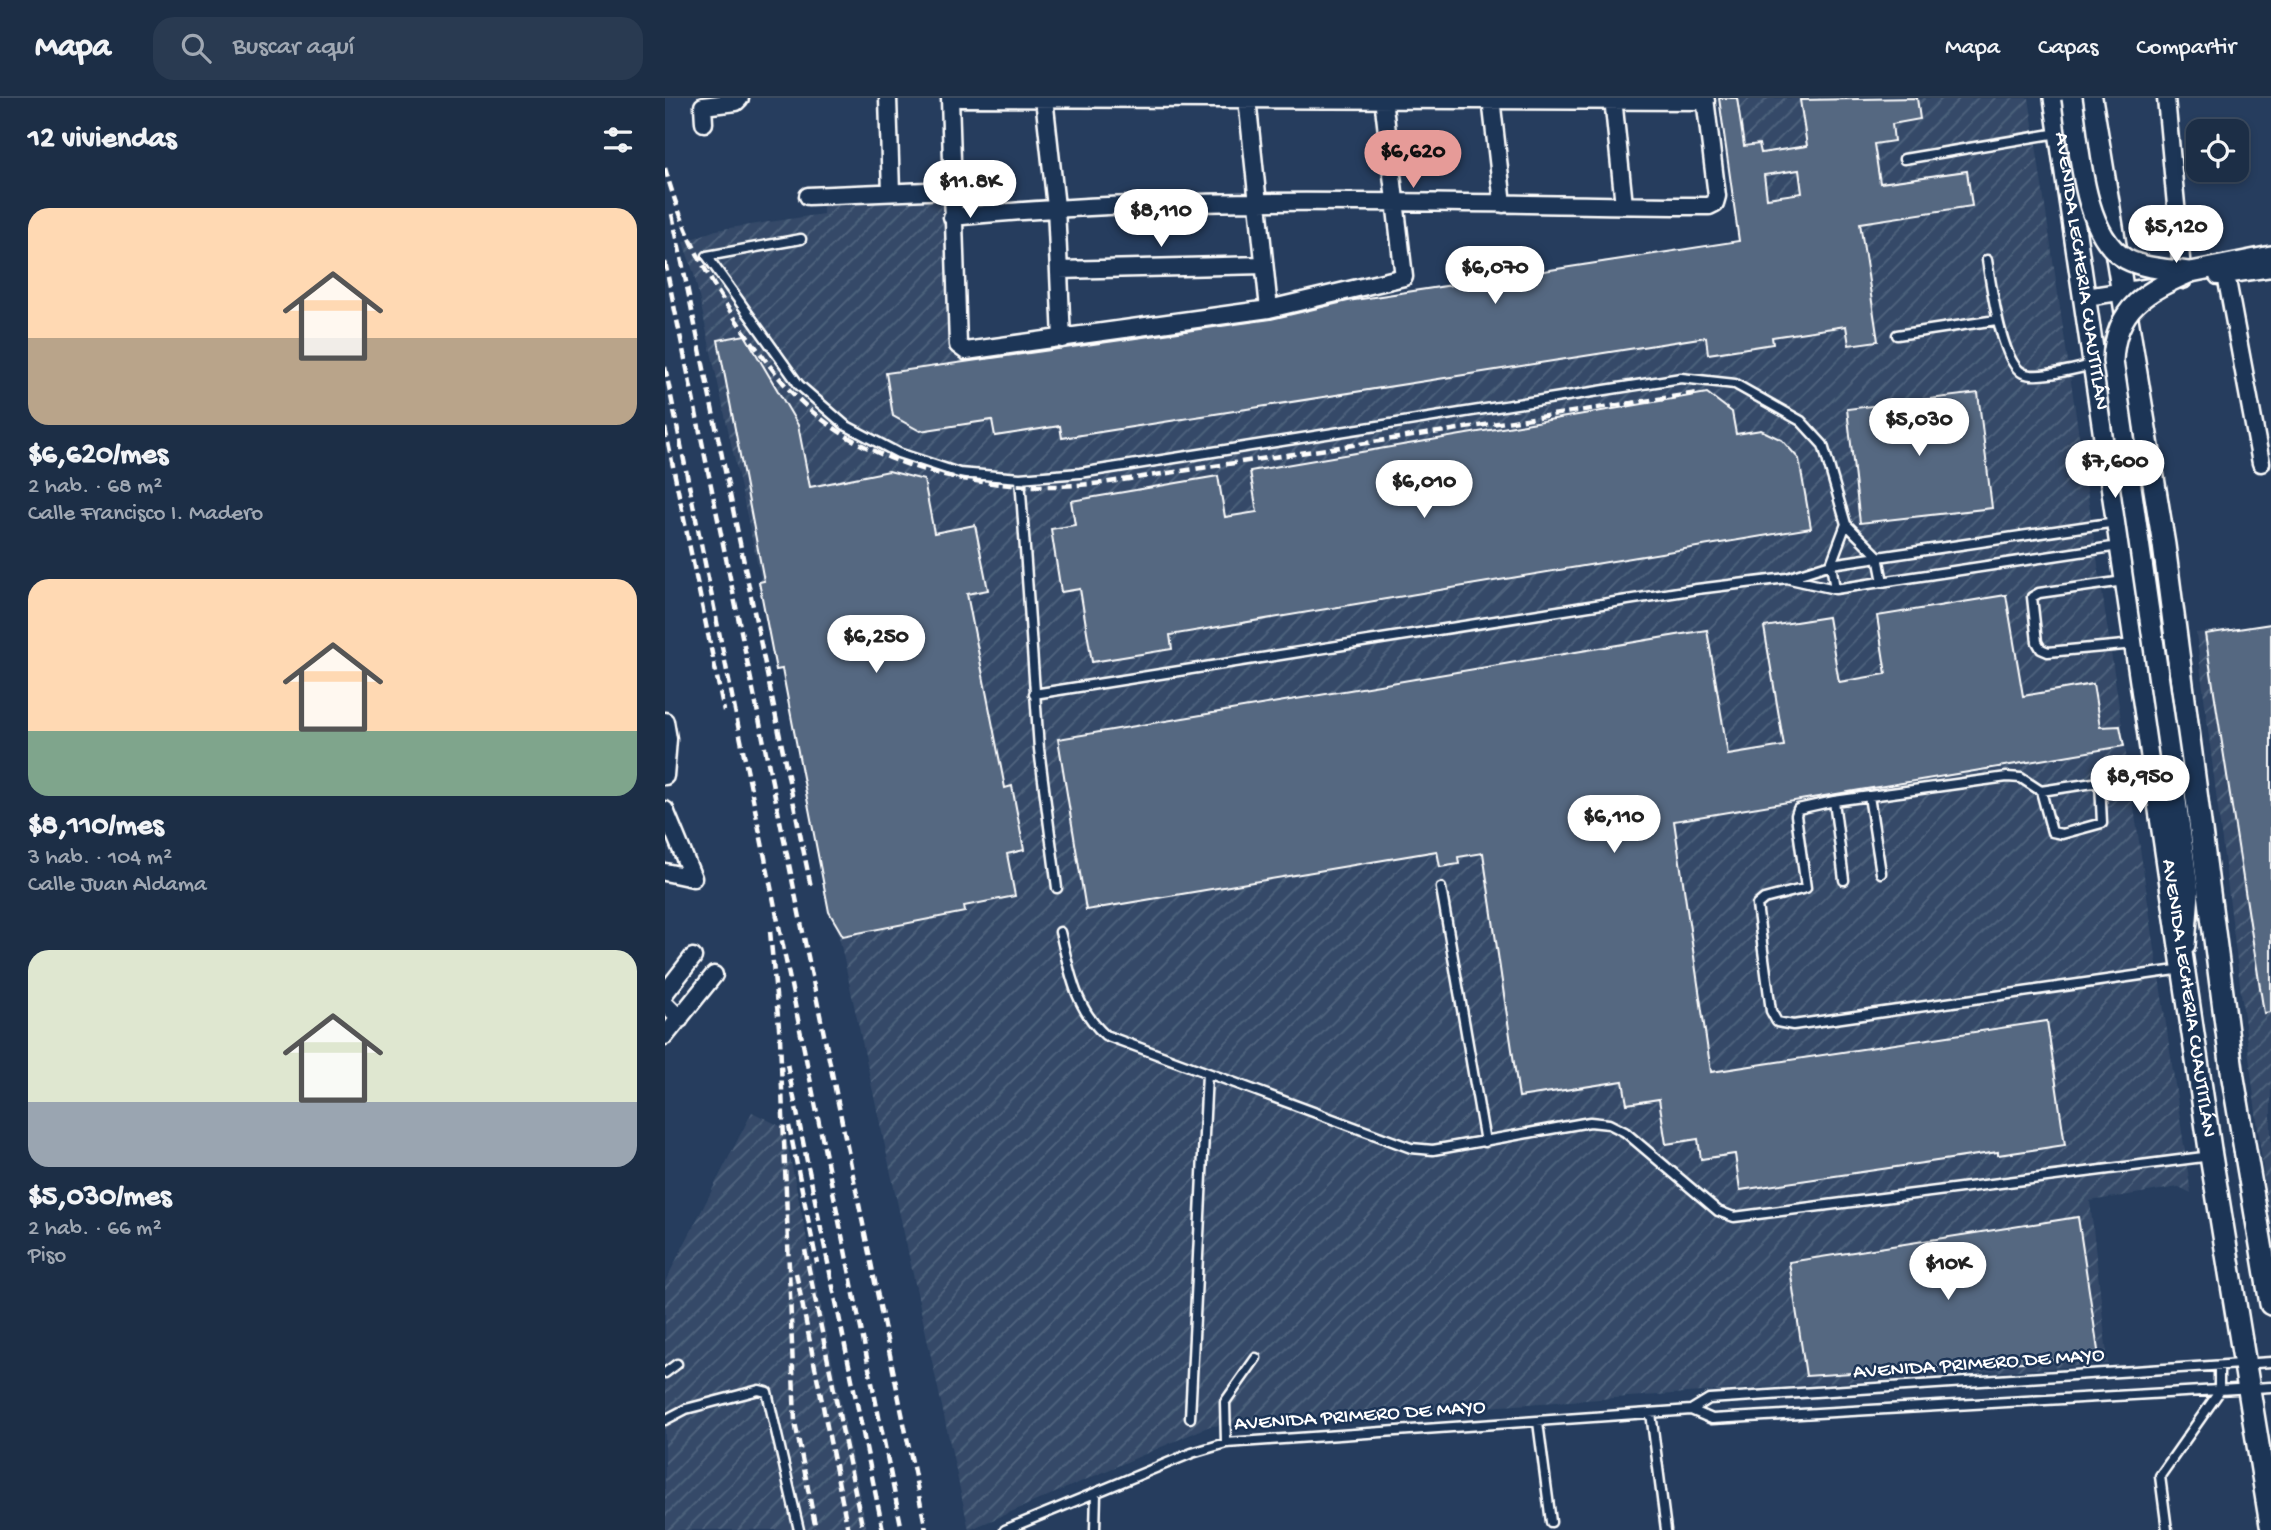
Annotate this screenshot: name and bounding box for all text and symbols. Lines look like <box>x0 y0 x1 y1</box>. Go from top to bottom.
search box <box>153 17 643 80</box>
text: Mapa <box>35 29 111 67</box>
icon: search <box>177 29 215 67</box>
text: Buscar aquí <box>233 33 354 64</box>
text: Mapa <box>1945 34 2000 63</box>
text: Capas <box>2038 34 2098 63</box>
text: Compartir <box>2136 34 2236 63</box>
map controls <box>2186 119 2249 182</box>
button: locate <box>2186 119 2249 182</box>
icon: filters <box>599 121 637 159</box>
text: 12 viviendas <box>28 123 176 158</box>
pin: $6,620 <box>1356 130 1470 190</box>
street label: AVENIDA LECHERIA CUAUTITLÁN <box>2048 130 2113 412</box>
text: $6,620 <box>1380 139 1446 166</box>
pin: $11.8K <box>913 160 1027 220</box>
text: $11.8K <box>939 169 1001 196</box>
pin: $8,110 <box>1104 190 1218 249</box>
text: $8,110 <box>1130 198 1192 225</box>
pin: $5,120 <box>2119 206 2233 265</box>
text: $5,120 <box>2144 214 2208 241</box>
pin: $6,070 <box>1438 246 1552 306</box>
icon: home <box>270 253 396 379</box>
text: $6,070 <box>1461 255 1529 282</box>
pin: $5,030 <box>1862 398 1976 458</box>
text: $5,030 <box>1885 407 1953 434</box>
text: $6,620/mes <box>28 439 168 474</box>
pin: $7,600 <box>2058 440 2172 500</box>
text: $7,600 <box>2081 449 2149 476</box>
pin: $6,010 <box>1367 460 1481 520</box>
text: $6,010 <box>1392 469 1456 496</box>
text: 2 hab. · 68 m² <box>28 474 162 501</box>
text: Calle Francisco I. Madero <box>28 501 263 528</box>
pin: $6,250 <box>819 616 933 675</box>
icon: home <box>270 624 396 750</box>
text: $6,250 <box>843 624 909 651</box>
pin: $8,950 <box>2083 756 2197 815</box>
text: $8,950 <box>2107 764 2173 791</box>
pin: $6,110 <box>1557 796 1671 855</box>
text: $6,110 <box>1584 804 1644 831</box>
text: $8,110/mes <box>28 810 164 845</box>
text: 3 hab. · 104 m² <box>28 845 172 872</box>
street label: AVENIDA LECHERIA CUAUTITLÁN <box>2155 858 2221 1139</box>
text: Calle Juan Aldama <box>28 872 207 899</box>
icon: home <box>270 995 396 1121</box>
text: $5,030/mes <box>28 1181 171 1216</box>
text: 2 hab. · 66 m² <box>28 1216 162 1243</box>
pin: $10K <box>1907 1242 1989 1302</box>
text: Piso <box>28 1243 66 1270</box>
text: $10K <box>1925 1251 1971 1278</box>
street label: AVENIDA PRIMERO DE MAYO <box>1852 1344 2106 1386</box>
street label: AVENIDA PRIMERO DE MAYO <box>1233 1396 1487 1438</box>

